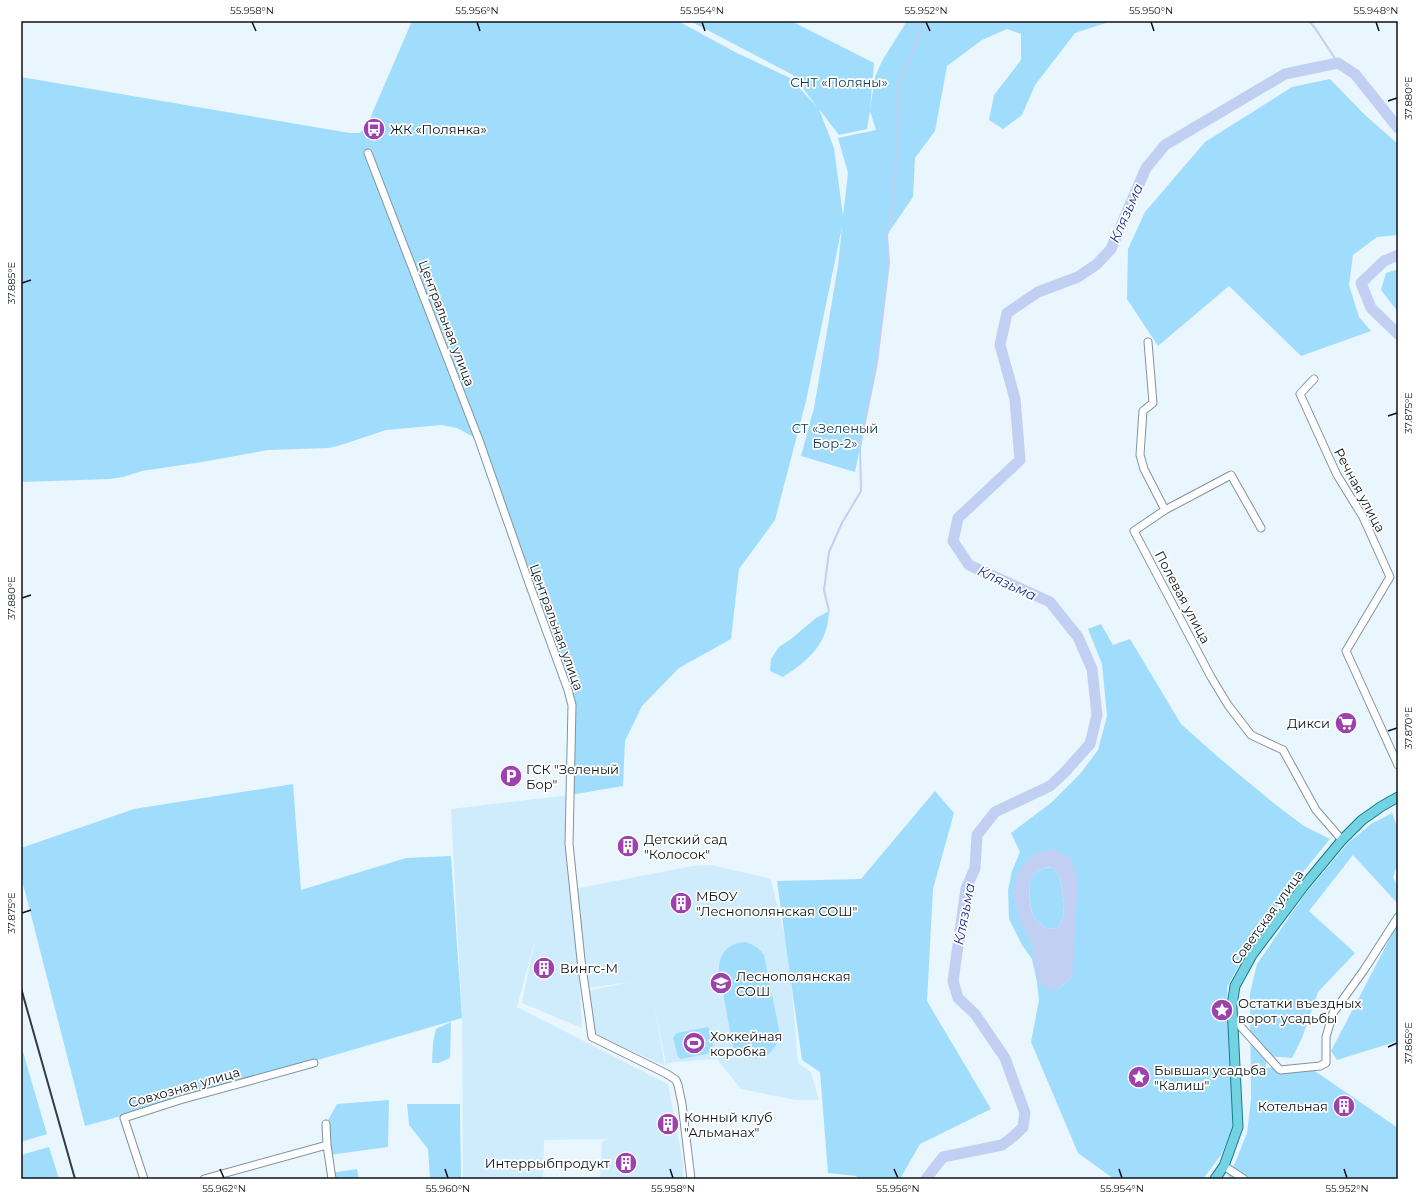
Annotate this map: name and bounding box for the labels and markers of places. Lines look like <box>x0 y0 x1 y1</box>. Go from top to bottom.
bus stop icon: ЖК «Полянка» <box>361 116 387 142</box>
place label: ЖК «Полянка» <box>390 121 487 137</box>
supermarket icon: Дикси <box>1333 710 1359 736</box>
place label: Дикси <box>1287 715 1330 731</box>
place label: ГСК "Зеленый Бор" <box>526 761 619 792</box>
parking icon: ГСК "Зеленый Бор" <box>498 763 524 789</box>
place label: Детский сад "Колосок" <box>644 831 727 862</box>
building icon: Детский сад "Колосок" <box>615 833 641 859</box>
place label: МБОУ "Леснополянская СОШ" <box>696 888 857 919</box>
building icon: МБОУ "Леснополянская СОШ" <box>668 890 694 916</box>
building icon: Вингс-М <box>531 955 557 981</box>
place label: Вингс-М <box>560 960 618 976</box>
place label: Леснополянская СОШ <box>736 968 851 999</box>
school or university icon: Леснополянская СОШ <box>708 970 734 996</box>
place label: Остатки въездных ворот усадьбы <box>1238 995 1361 1026</box>
place icon: Остатки въездных ворот усадьбы <box>1209 997 1235 1023</box>
place label: Хоккейная коробка <box>710 1028 782 1059</box>
sports icon: Хоккейная коробка <box>681 1030 707 1056</box>
place label: Бывшая усадьба "Калиш" <box>1154 1062 1266 1093</box>
place icon: Бывшая усадьба "Калиш" <box>1126 1064 1152 1090</box>
building icon: Котельная <box>1331 1093 1357 1119</box>
place label: Котельная <box>1258 1098 1328 1114</box>
place label: Конный клуб "Альманах" <box>684 1109 773 1140</box>
building icon: Конный клуб "Альманах" <box>655 1111 681 1137</box>
building icon: Интеррыбпродукт <box>613 1150 639 1176</box>
place label: Интеррыбпродукт <box>485 1155 611 1171</box>

